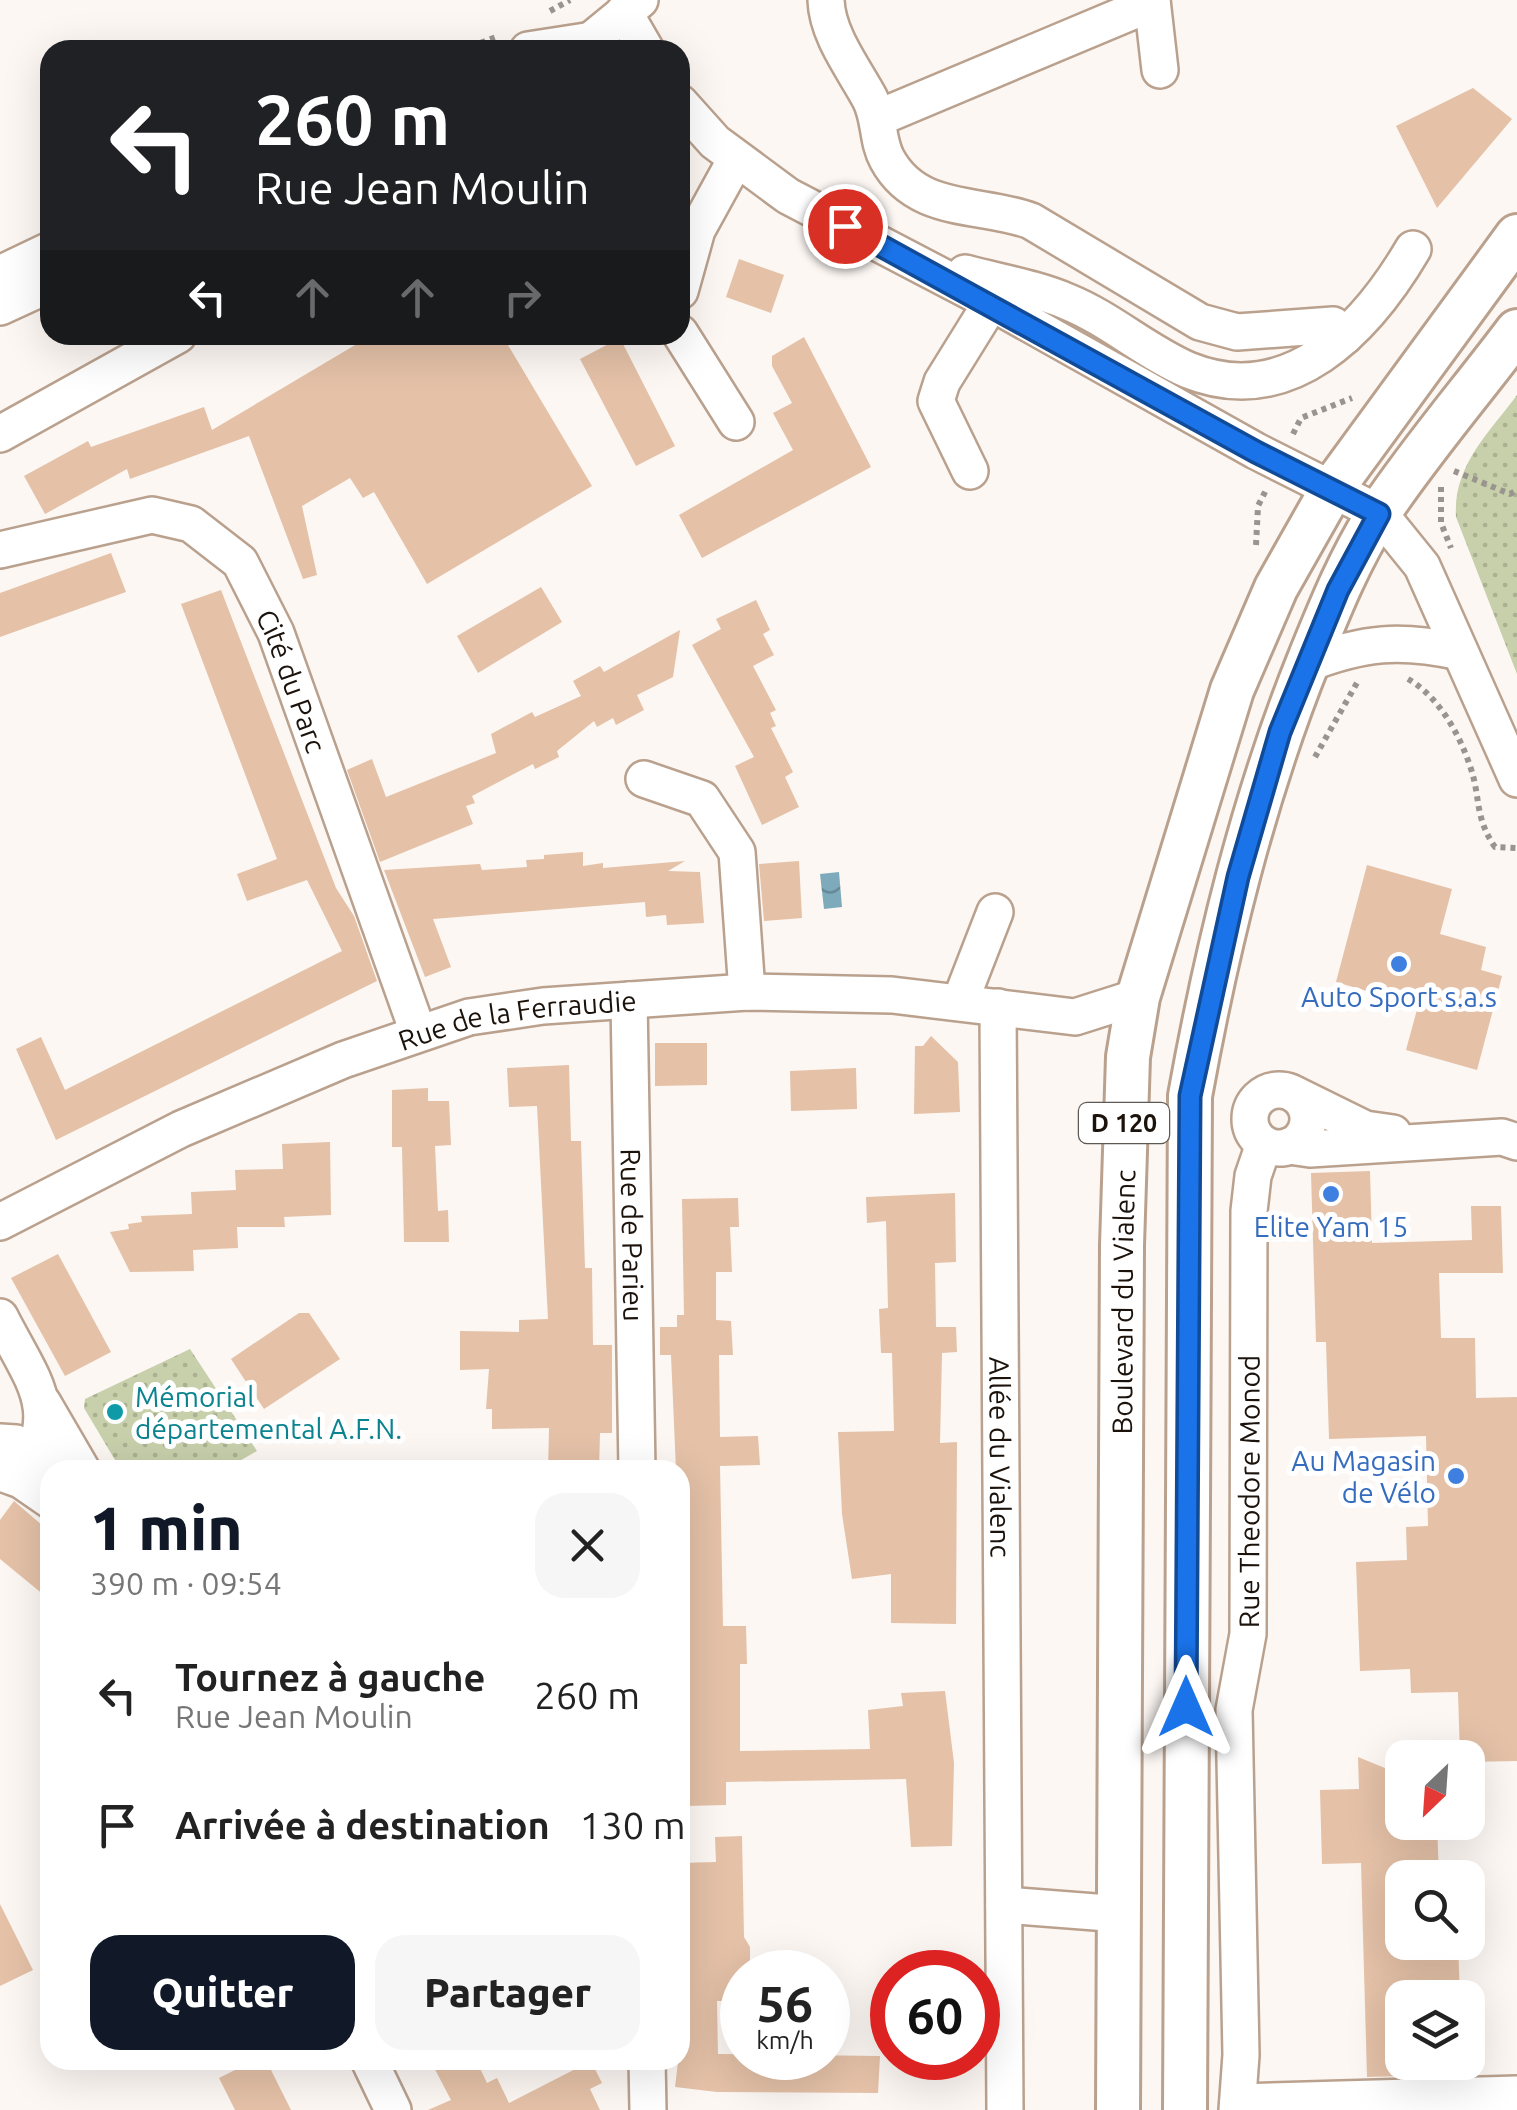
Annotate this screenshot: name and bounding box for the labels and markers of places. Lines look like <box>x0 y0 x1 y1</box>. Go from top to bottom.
pin <box>803 184 888 269</box>
marker: Auto Sport s.a.s <box>1388 953 1410 975</box>
place label: Auto Sport s.a.s <box>1301 981 1497 1012</box>
marker: Elite Yam 15 <box>1320 1183 1342 1205</box>
place label: Elite Yam 15 <box>1254 1211 1408 1242</box>
place label: Mémorial départemental A.F.N. <box>135 1381 402 1444</box>
marker: Mémorial départemental A.F.N. <box>104 1401 126 1423</box>
place label: Au Magasin de Vélo <box>1291 1445 1436 1508</box>
marker: Au Magasin de Vélo <box>1445 1465 1467 1487</box>

